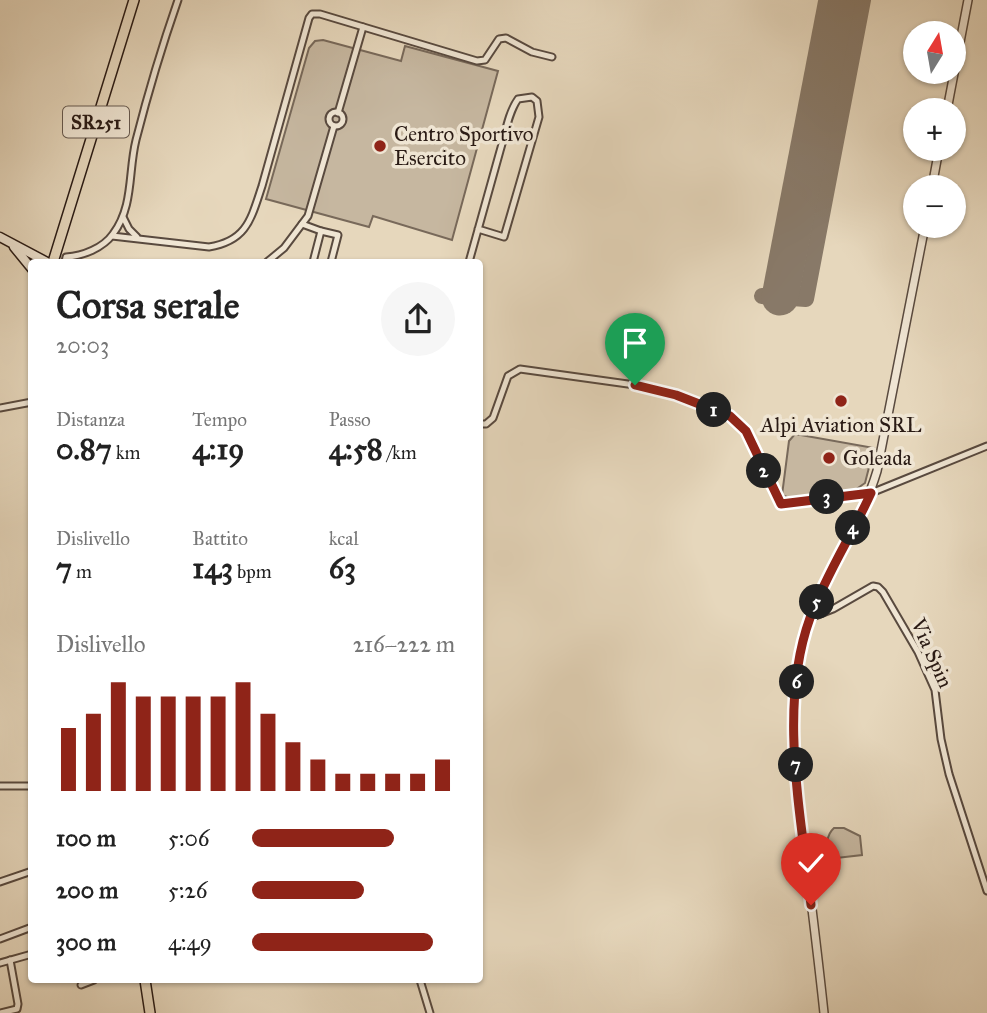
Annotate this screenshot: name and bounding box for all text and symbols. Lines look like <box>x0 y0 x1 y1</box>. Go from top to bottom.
north arrow <box>903 21 966 84</box>
map controls <box>903 21 966 238</box>
button: + <box>903 98 966 161</box>
road number: SR251 <box>63 106 129 138</box>
place label: Centro Sportivo Esercito <box>394 121 534 171</box>
marker: Centro Sportivo Esercito <box>372 138 388 154</box>
button: − <box>903 175 966 238</box>
text: Corsa serale <box>56 282 240 328</box>
button: share <box>381 282 455 356</box>
pin <box>605 313 665 385</box>
icon: arrive <box>616 324 654 362</box>
text: 20:03 <box>56 331 109 359</box>
pin: 1 <box>696 392 732 428</box>
marker: Alpi Aviation SRL <box>833 393 849 409</box>
text: 1 <box>710 398 717 421</box>
text: Distanza <box>56 408 125 431</box>
text: Tempo <box>192 408 247 431</box>
text: Passo <box>329 408 371 431</box>
place label: Alpi Aviation SRL <box>760 412 922 438</box>
text: 0.87 <box>56 431 112 467</box>
text: 4:19 <box>192 431 244 467</box>
text: 4:58 <box>329 431 383 467</box>
text: km <box>112 441 141 464</box>
text: /km <box>383 441 417 464</box>
place label: Goleada <box>843 445 912 471</box>
marker: Goleada <box>821 450 837 466</box>
pin: 2 <box>746 454 782 489</box>
text: 2 <box>759 459 768 482</box>
pin: 3 <box>810 480 844 514</box>
text: 3 <box>823 485 830 508</box>
pin: 4 <box>836 510 870 546</box>
text: 4 <box>847 516 858 539</box>
text: Dislivello <box>56 527 130 550</box>
text: Battito <box>192 527 248 550</box>
text: kcal <box>329 527 359 550</box>
text: 7 <box>56 550 72 586</box>
text: 143 <box>192 550 233 586</box>
text: 63 <box>329 550 356 586</box>
text: m <box>72 560 92 583</box>
text: bpm <box>233 560 272 583</box>
pin: 5 <box>800 584 834 620</box>
text: 5 <box>812 590 821 613</box>
street label: Via Spin <box>905 613 959 692</box>
text: Dislivello <box>56 630 146 658</box>
text: 216–222 m <box>353 630 455 658</box>
pin: 6 <box>780 664 814 700</box>
text: 6 <box>792 670 801 693</box>
pin: 7 <box>778 748 814 782</box>
text: 7 <box>790 753 801 776</box>
text: 100 m <box>56 824 116 852</box>
text: 5:06 <box>168 824 210 852</box>
pin <box>781 833 841 905</box>
icon: check <box>792 844 830 882</box>
text: 200 m <box>56 876 118 904</box>
text: 5:26 <box>168 876 208 904</box>
text: 300 m <box>56 928 116 956</box>
text: 4:49 <box>168 928 212 956</box>

